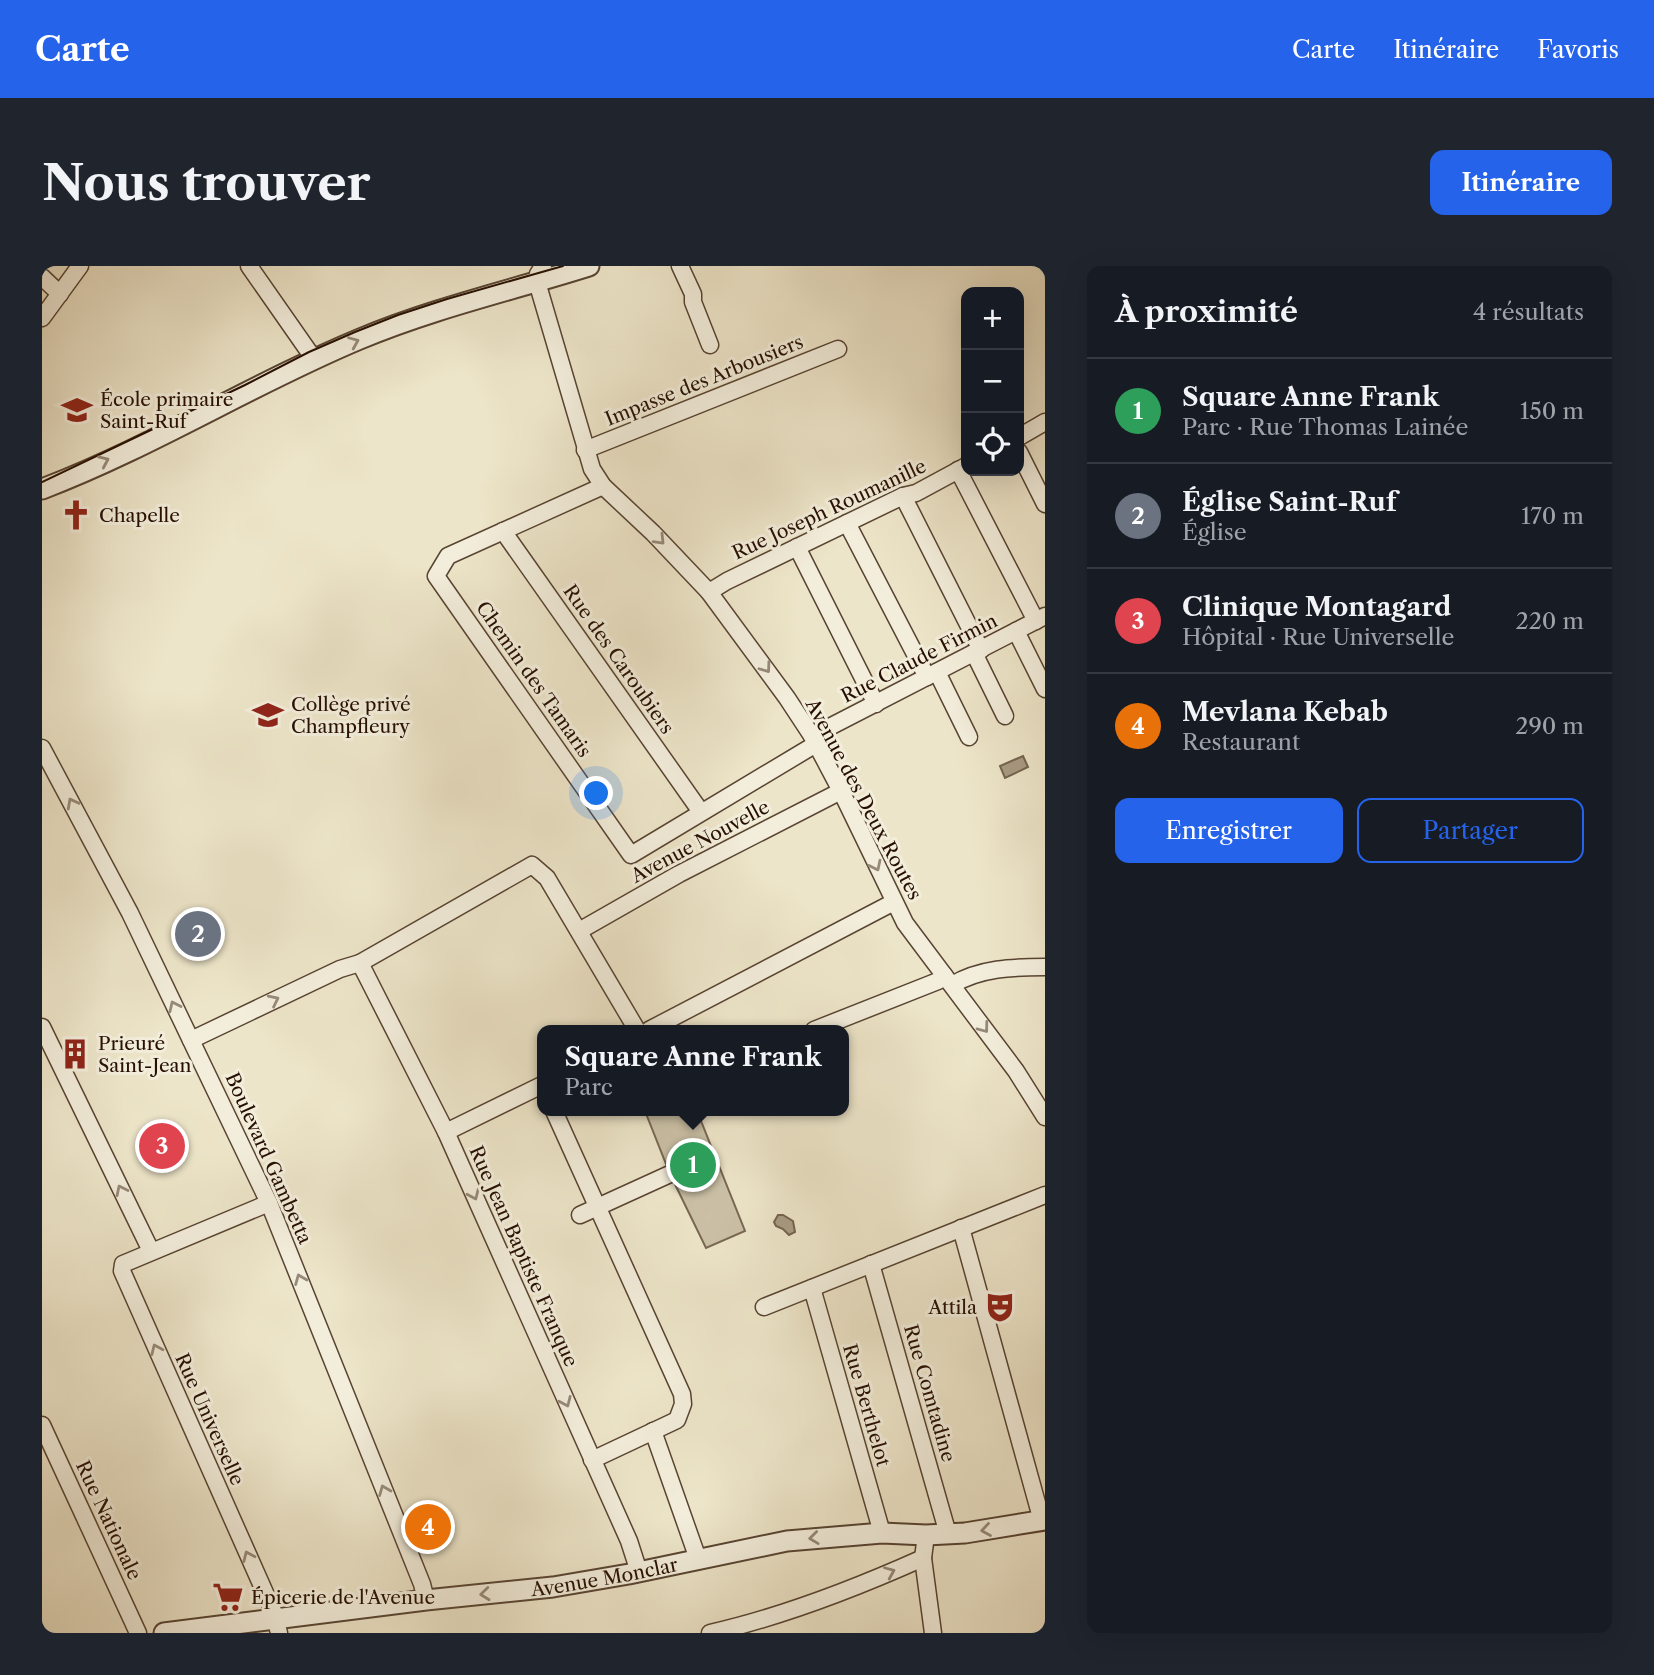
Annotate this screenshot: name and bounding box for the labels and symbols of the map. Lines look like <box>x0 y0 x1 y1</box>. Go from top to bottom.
street label: Impasse des Arbousiers <box>602 330 807 431</box>
one-way arrow <box>346 336 359 350</box>
place label: École primaire Saint-Ruf <box>100 388 233 433</box>
school or university icon: École primaire Saint-Ruf <box>60 393 94 427</box>
street label: Rue Joseph Roumanille <box>729 454 930 565</box>
one-way arrow <box>97 455 110 469</box>
church icon: Chapelle <box>59 498 93 532</box>
place label: Chapelle <box>99 504 180 527</box>
one-way arrow <box>651 532 664 545</box>
street label: Rue des Caroubiers <box>558 580 679 738</box>
street label: Chemin des Tamaris <box>471 597 596 762</box>
street label: Rue Claude Firmin <box>837 609 1001 708</box>
one-way arrow <box>757 660 770 673</box>
place label: Collège privé Champfleury <box>291 693 411 738</box>
street label: Avenue des Deux Routes <box>800 694 926 904</box>
school or university icon: Collège privé Champfleury <box>251 698 285 732</box>
your location <box>579 776 613 810</box>
street label: Avenue Nouvelle <box>626 795 773 888</box>
one-way arrow <box>67 797 80 810</box>
one-way arrow <box>868 859 882 871</box>
pin: 2 <box>175 908 221 960</box>
one-way arrow <box>267 994 280 1008</box>
one-way arrow <box>169 1001 183 1013</box>
one-way arrow <box>976 1020 988 1033</box>
place label: Prieuré Saint-Jean <box>98 1032 192 1077</box>
building icon: Prieuré Saint-Jean <box>58 1037 92 1071</box>
street label: Boulevard Gambetta <box>220 1069 317 1248</box>
pin: 3 <box>139 1120 185 1172</box>
pin: 1 <box>670 1139 716 1191</box>
street label: Rue Jean Baptiste Franque <box>464 1142 583 1370</box>
one-way arrow <box>115 1185 129 1197</box>
one-way arrow <box>466 1187 480 1200</box>
one-way arrow <box>294 1274 308 1286</box>
theatre icon: Attila <box>983 1290 1017 1324</box>
place label: Attila <box>927 1296 977 1319</box>
street label: Rue Comtadine <box>899 1322 960 1465</box>
street label: Rue Berthelot <box>838 1341 895 1469</box>
one-way arrow <box>150 1343 164 1356</box>
street label: Rue Universelle <box>170 1350 249 1489</box>
one-way arrow <box>558 1395 572 1408</box>
street label: Rue Nationale <box>71 1457 146 1583</box>
one-way arrow <box>379 1485 393 1497</box>
pin: 4 <box>405 1501 451 1553</box>
one-way arrow <box>980 1522 992 1537</box>
one-way arrow <box>808 1531 820 1546</box>
one-way arrow <box>242 1551 256 1564</box>
street label: Avenue Monclar <box>529 1553 680 1601</box>
one-way arrow <box>884 1567 896 1581</box>
supermarket icon: Épicerie de l'Avenue <box>211 1580 245 1614</box>
place label: Épicerie de l'Avenue <box>251 1586 435 1609</box>
one-way arrow <box>479 1586 490 1601</box>

